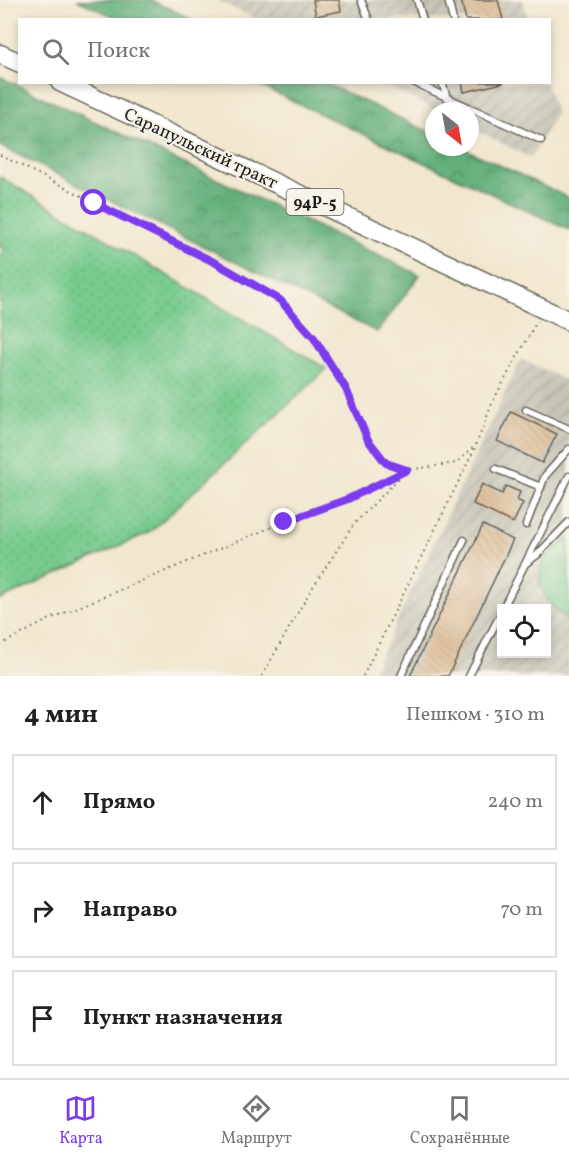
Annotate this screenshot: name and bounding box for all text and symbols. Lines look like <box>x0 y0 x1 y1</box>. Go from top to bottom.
search box <box>18 18 551 84</box>
icon: search <box>39 35 72 68</box>
text: Поиск <box>87 36 150 67</box>
north arrow <box>425 102 479 156</box>
street label: Сарапульский тракт <box>119 103 281 196</box>
route start <box>80 189 106 215</box>
road number: 94Р-5 <box>286 189 344 215</box>
route end <box>270 508 296 534</box>
map controls <box>497 604 551 658</box>
button: locate <box>497 604 551 658</box>
text: 4 мин <box>24 697 98 733</box>
text: Пешком · 310 m <box>406 701 545 729</box>
icon: ahead <box>26 786 59 819</box>
text: Прямо <box>83 787 155 818</box>
text: 240 m <box>488 788 543 816</box>
icon: right <box>26 894 59 927</box>
text: Направо <box>83 895 177 926</box>
text: 70 m <box>500 896 543 924</box>
icon: arrive <box>26 1002 59 1035</box>
text: Пункт назначения <box>83 1003 283 1034</box>
tab: Карта <box>59 1092 103 1150</box>
tab: Маршрут <box>221 1092 292 1150</box>
tab: Сохранённые <box>410 1092 510 1150</box>

